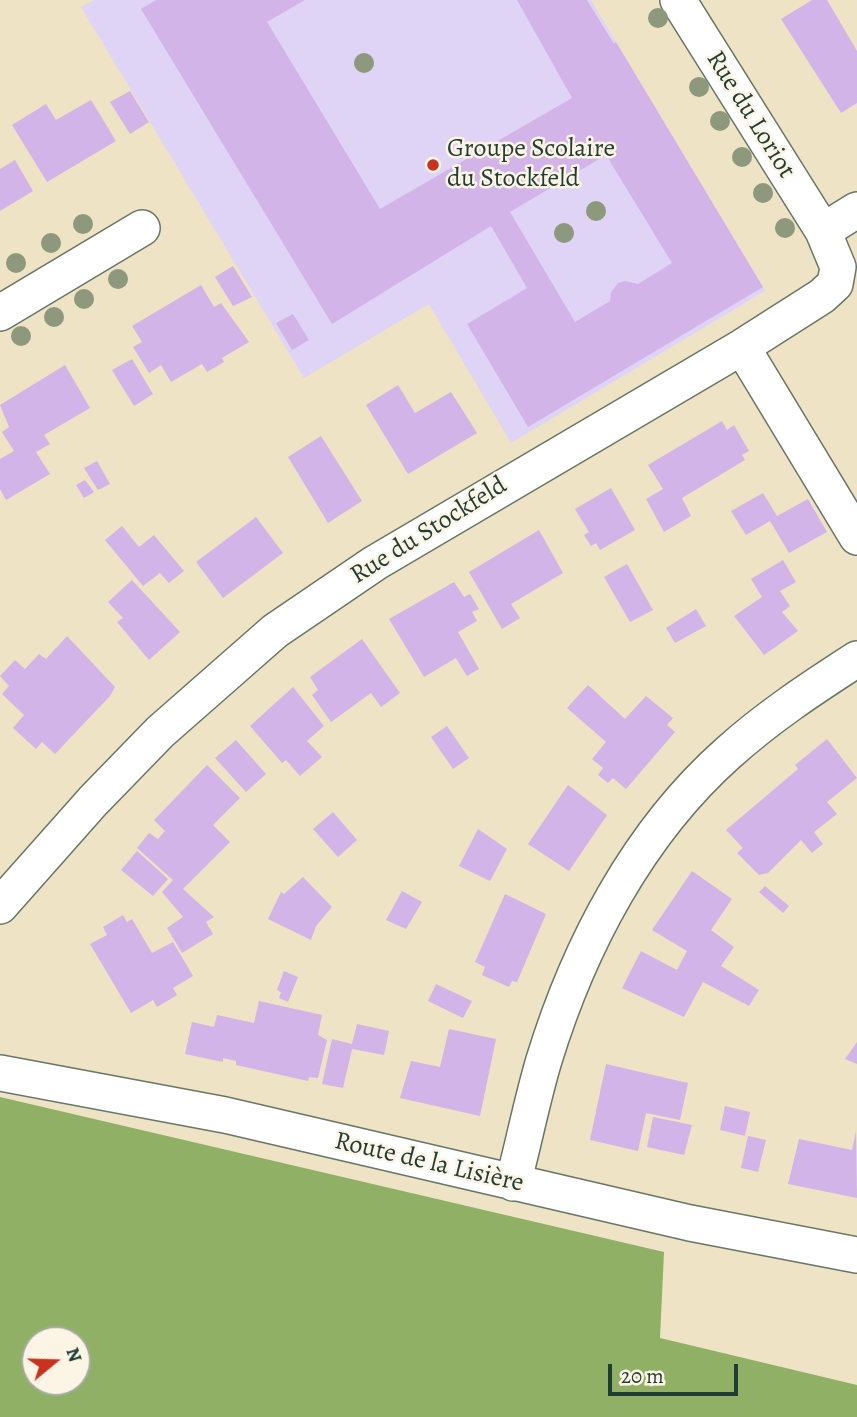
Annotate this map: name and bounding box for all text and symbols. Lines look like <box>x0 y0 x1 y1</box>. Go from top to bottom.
street label: Rue du Loriot <box>699 46 801 184</box>
place label: Groupe Scolaire du Stockfeld <box>447 134 615 196</box>
marker: Groupe Scolaire du Stockfeld <box>425 157 441 173</box>
street label: Rue du Stockfeld <box>345 470 513 592</box>
street label: Route de la Lisière <box>331 1126 527 1200</box>
north arrow <box>21 1326 91 1396</box>
text: N <box>59 1344 89 1366</box>
scale bar <box>612 1350 742 1394</box>
text: 20 m <box>621 1362 664 1390</box>

